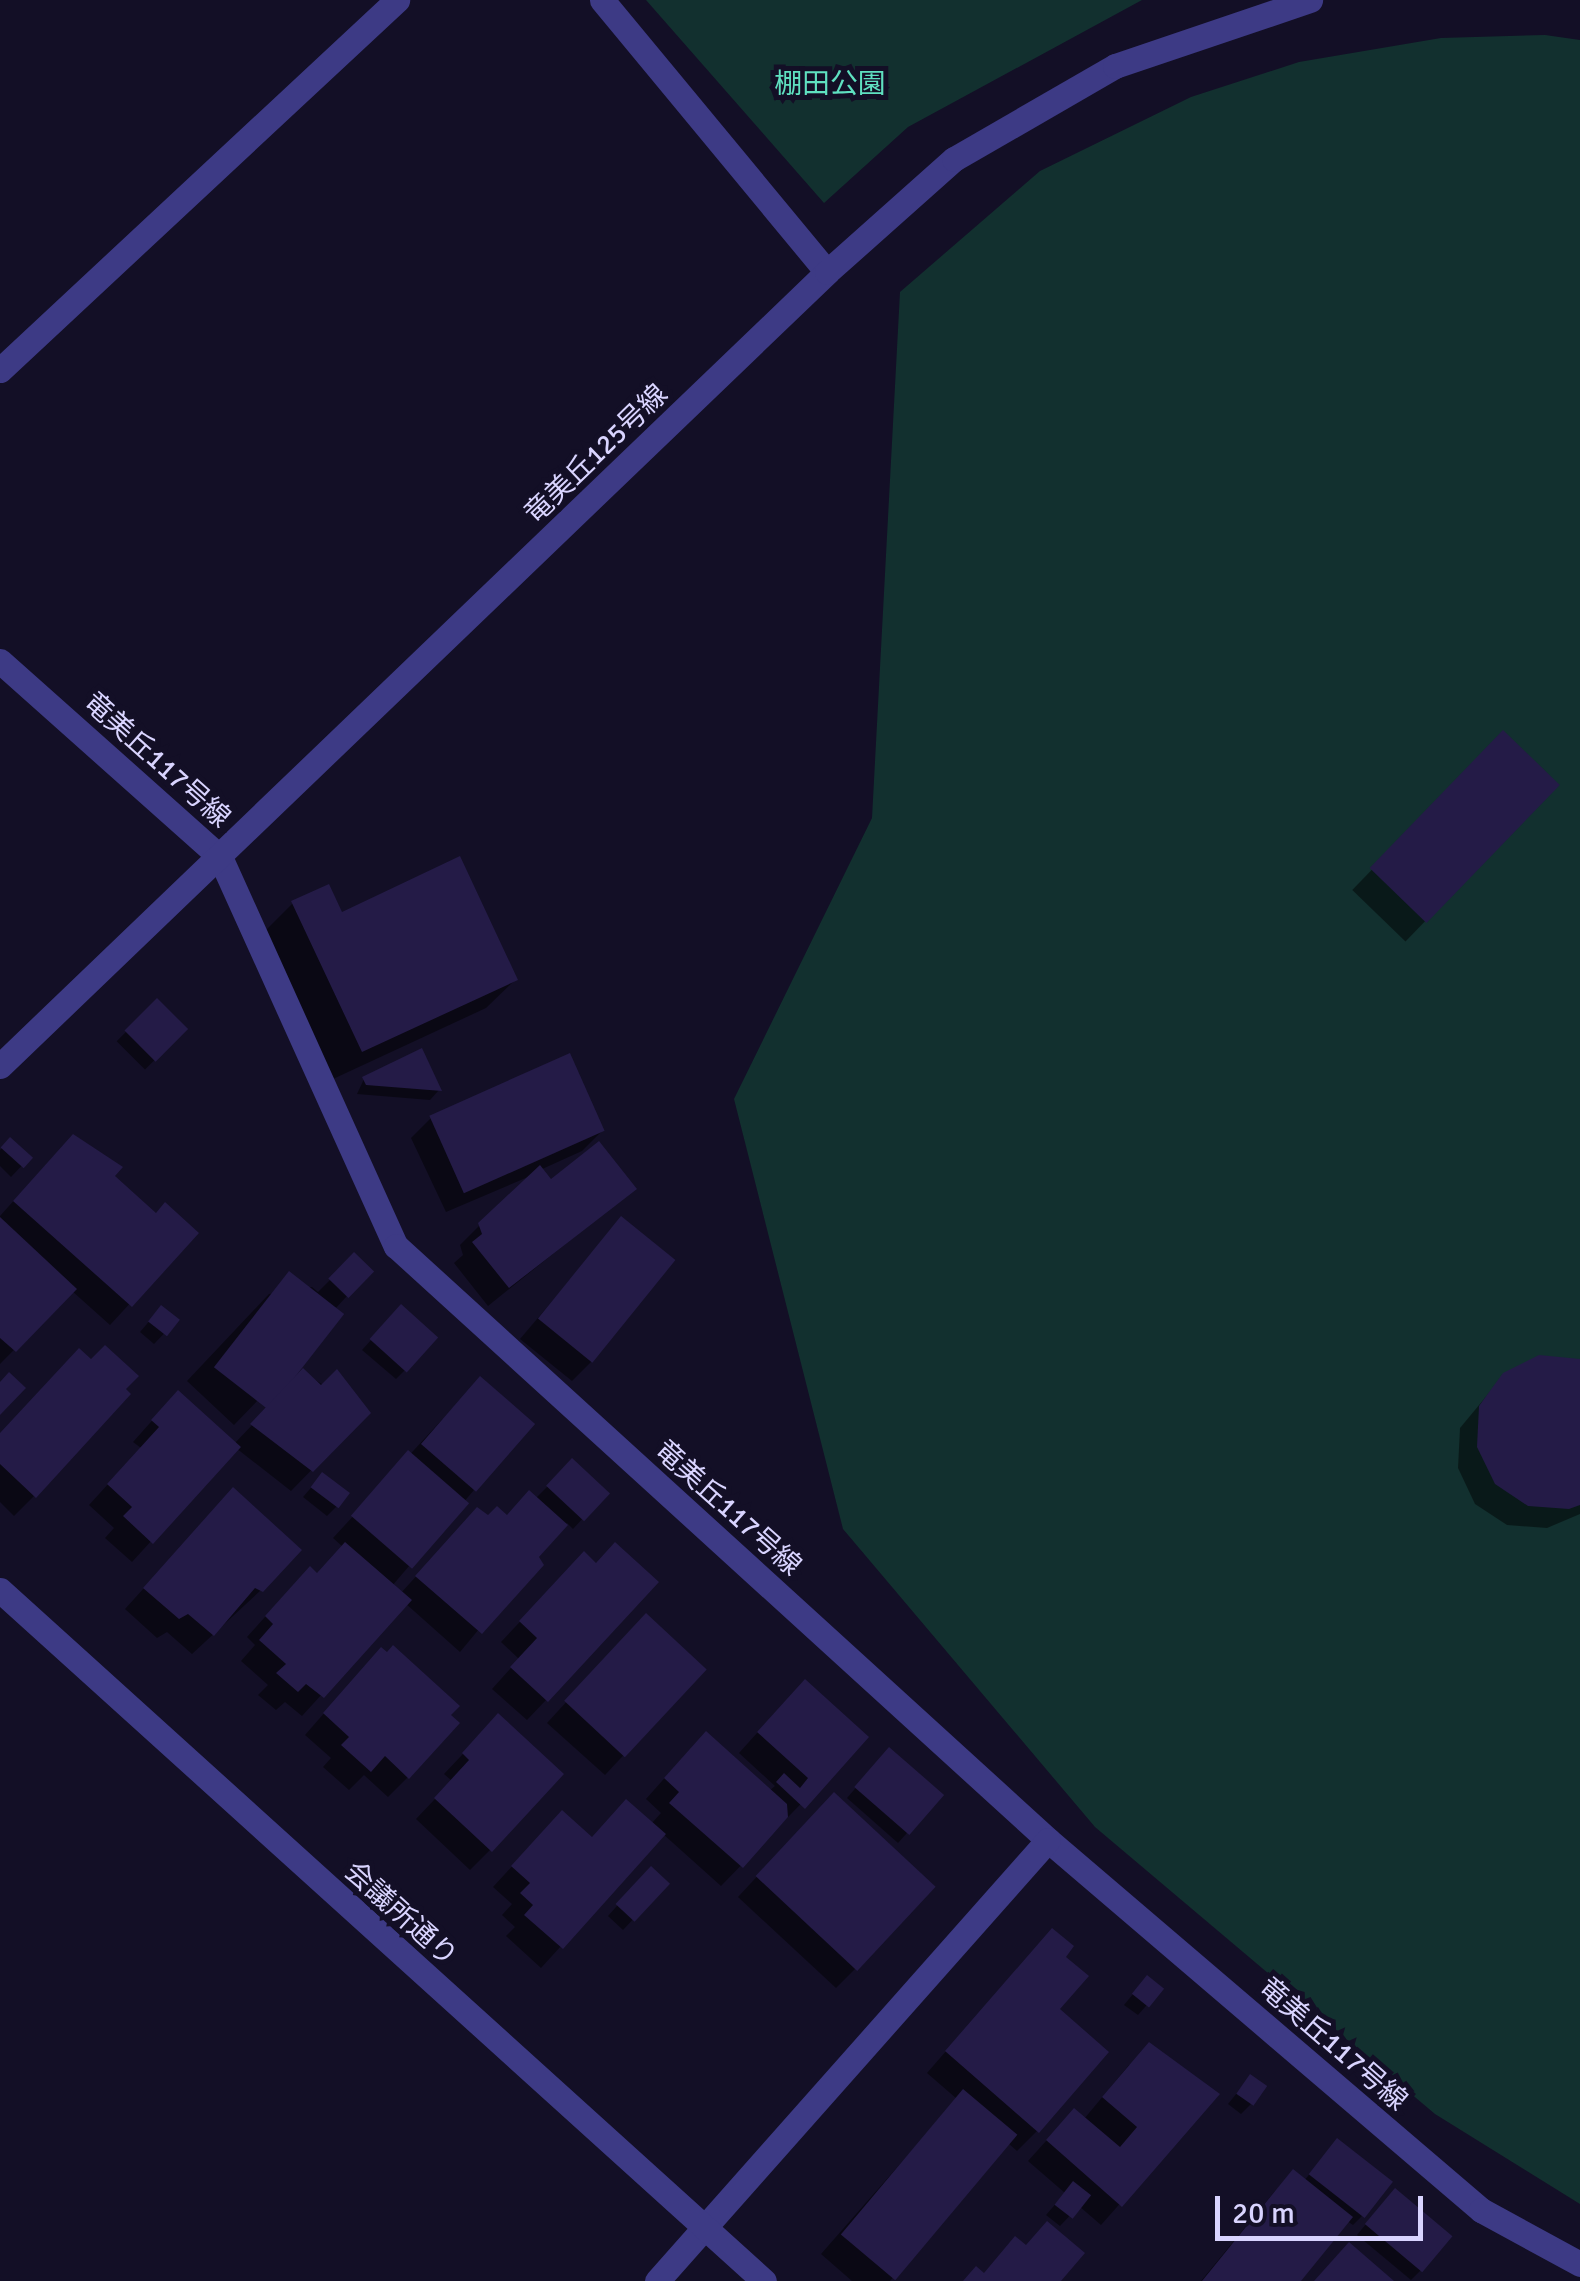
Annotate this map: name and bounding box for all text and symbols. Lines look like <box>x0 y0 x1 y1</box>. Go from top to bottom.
park label: 棚田公園 <box>774 67 886 101</box>
street label: 竜美丘125号線 <box>518 378 674 530</box>
street label: 竜美丘117号線 <box>77 686 237 834</box>
street label: 竜美丘117号線 <box>648 1434 808 1582</box>
street label: 会議所通り <box>338 1855 464 1973</box>
street label: 竜美丘117号線 <box>1252 1971 1414 2117</box>
scale bar <box>1220 2176 1428 2238</box>
text: 20 m <box>1232 2195 1295 2232</box>

